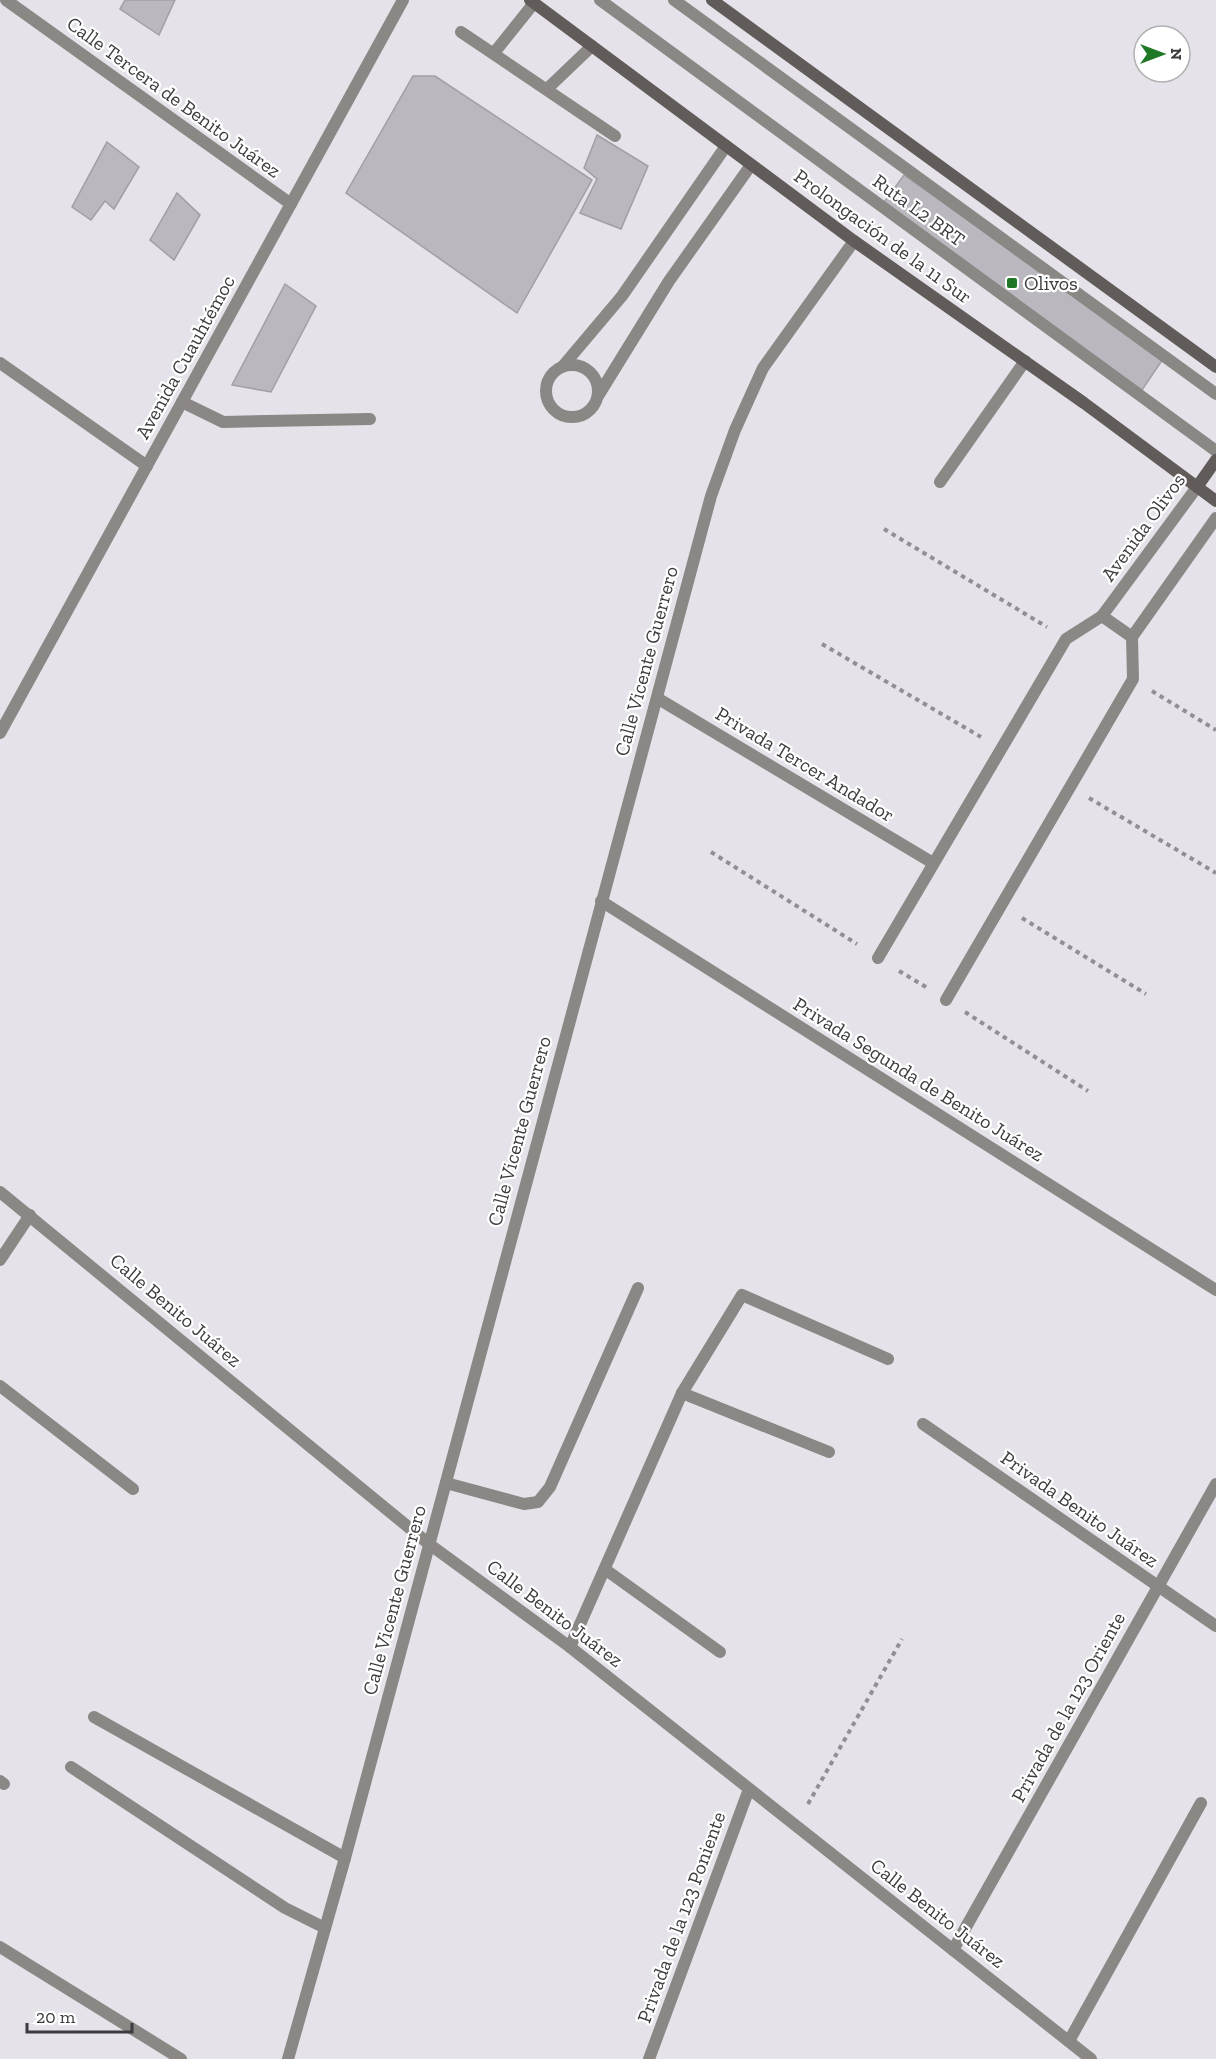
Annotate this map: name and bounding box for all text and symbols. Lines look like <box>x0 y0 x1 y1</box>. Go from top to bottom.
street label: Calle Tercera de Benito Juárez <box>62 11 286 183</box>
north arrow <box>1132 24 1192 84</box>
text: N <box>1167 48 1186 60</box>
street label: Prolongación de la 11 Sur <box>790 164 976 308</box>
street label: Ruta L2 BRT <box>868 169 970 251</box>
street label: Avenida Cuauhtémoc <box>130 271 240 443</box>
place label: Olivos <box>1024 271 1078 295</box>
marker: Olivos <box>1005 276 1019 290</box>
street label: Avenida Olivos <box>1096 468 1190 586</box>
street label: Calle Vicente Guerrero <box>609 564 683 758</box>
street label: Privada Tercer Andador <box>711 701 899 827</box>
street label: Privada Segunda de Benito Juárez <box>789 992 1049 1166</box>
street label: Calle Vicente Guerrero <box>482 1034 556 1228</box>
street label: Calle Benito Juárez <box>105 1248 247 1372</box>
street label: Privada Benito Juárez <box>996 1445 1164 1573</box>
street label: Calle Vicente Guerrero <box>357 1503 431 1697</box>
street label: Calle Benito Juárez <box>482 1554 628 1672</box>
street label: Privada de la 123 Oriente <box>1006 1608 1130 1806</box>
street label: Privada de la 123 Poniente <box>632 1808 730 2026</box>
street label: Calle Benito Juárez <box>866 1853 1010 1973</box>
scale bar <box>27 1996 132 2034</box>
text: 20 m <box>36 2006 76 2028</box>

